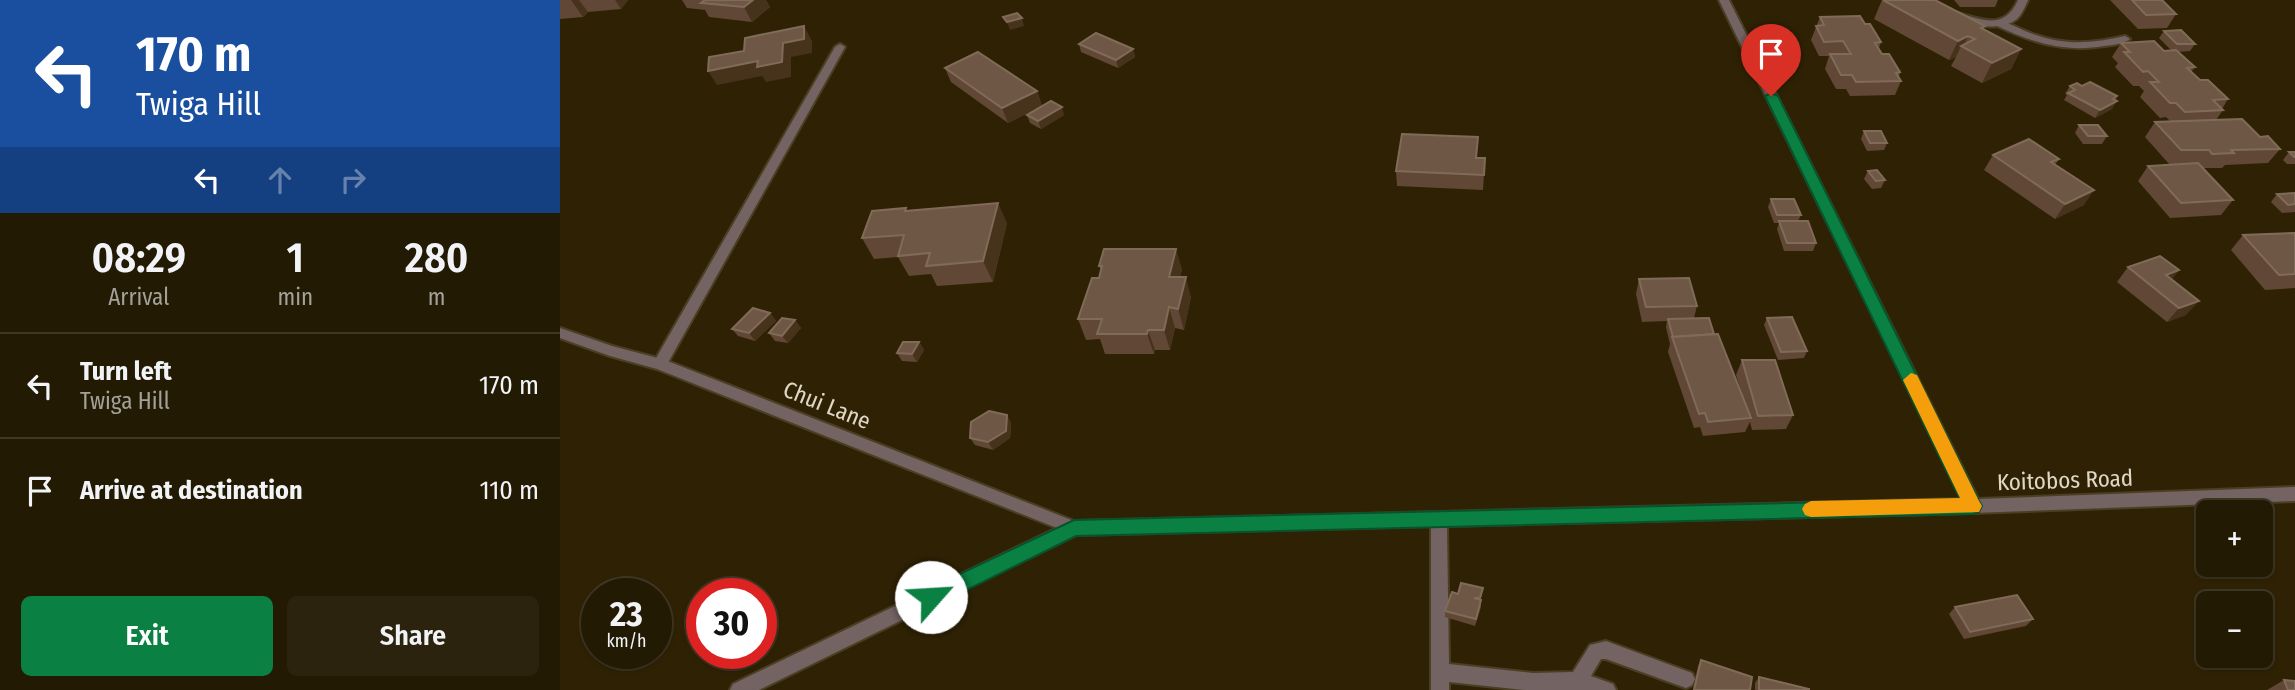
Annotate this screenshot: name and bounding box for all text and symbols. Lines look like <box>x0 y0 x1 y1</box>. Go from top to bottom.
pin <box>1741 24 1801 96</box>
text: 170 m <box>136 25 252 84</box>
icon: left <box>21 28 112 119</box>
icon: arrive <box>1752 35 1790 73</box>
text: Twiga Hill <box>136 85 261 123</box>
icon: left <box>188 161 226 199</box>
icon: ahead <box>261 161 299 199</box>
icon: right <box>334 161 372 199</box>
text: 08:29 <box>92 233 186 283</box>
text: 1 <box>287 233 304 283</box>
text: 280 <box>405 233 468 283</box>
text: Arrival <box>108 283 169 311</box>
text: min <box>278 283 313 311</box>
text: m <box>428 283 445 311</box>
text: Turn left <box>80 356 172 387</box>
icon: left <box>21 367 59 405</box>
text: 170 m <box>479 370 539 401</box>
street label: Chui Lane <box>779 375 875 435</box>
text: Twiga Hill <box>80 387 170 415</box>
street label: Koitobos Road <box>1996 464 2134 496</box>
icon: arrive <box>21 472 59 510</box>
text: Arrive at destination <box>80 475 303 506</box>
text: 110 m <box>479 475 539 506</box>
map controls <box>2196 500 2273 668</box>
button: + <box>2196 500 2273 577</box>
position arrow <box>894 560 968 634</box>
speed limit sign: 30 <box>686 578 777 669</box>
button: − <box>2196 591 2273 668</box>
text: 23 <box>610 593 643 635</box>
button: Exit <box>21 596 273 676</box>
button: Share <box>287 596 539 676</box>
text: km/h <box>606 630 647 652</box>

